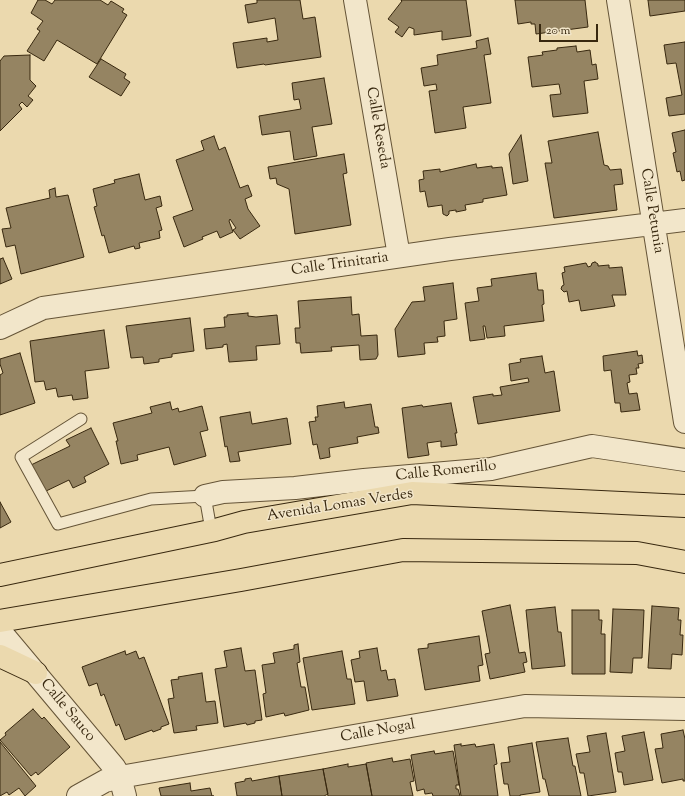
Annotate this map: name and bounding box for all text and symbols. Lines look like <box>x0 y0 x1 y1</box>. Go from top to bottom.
scale bar <box>541 16 600 42</box>
text: 20 m <box>546 22 570 40</box>
street label: Calle Reseda <box>361 86 393 170</box>
street label: Calle Petunia <box>635 167 667 255</box>
street label: Calle Trinitaria <box>290 249 390 281</box>
street label: Calle Romerillo <box>395 458 497 486</box>
street label: Avenida Lomas Verdes <box>266 486 414 526</box>
street label: Calle Sauco <box>36 676 98 746</box>
street label: Calle Nogal <box>339 717 417 747</box>

